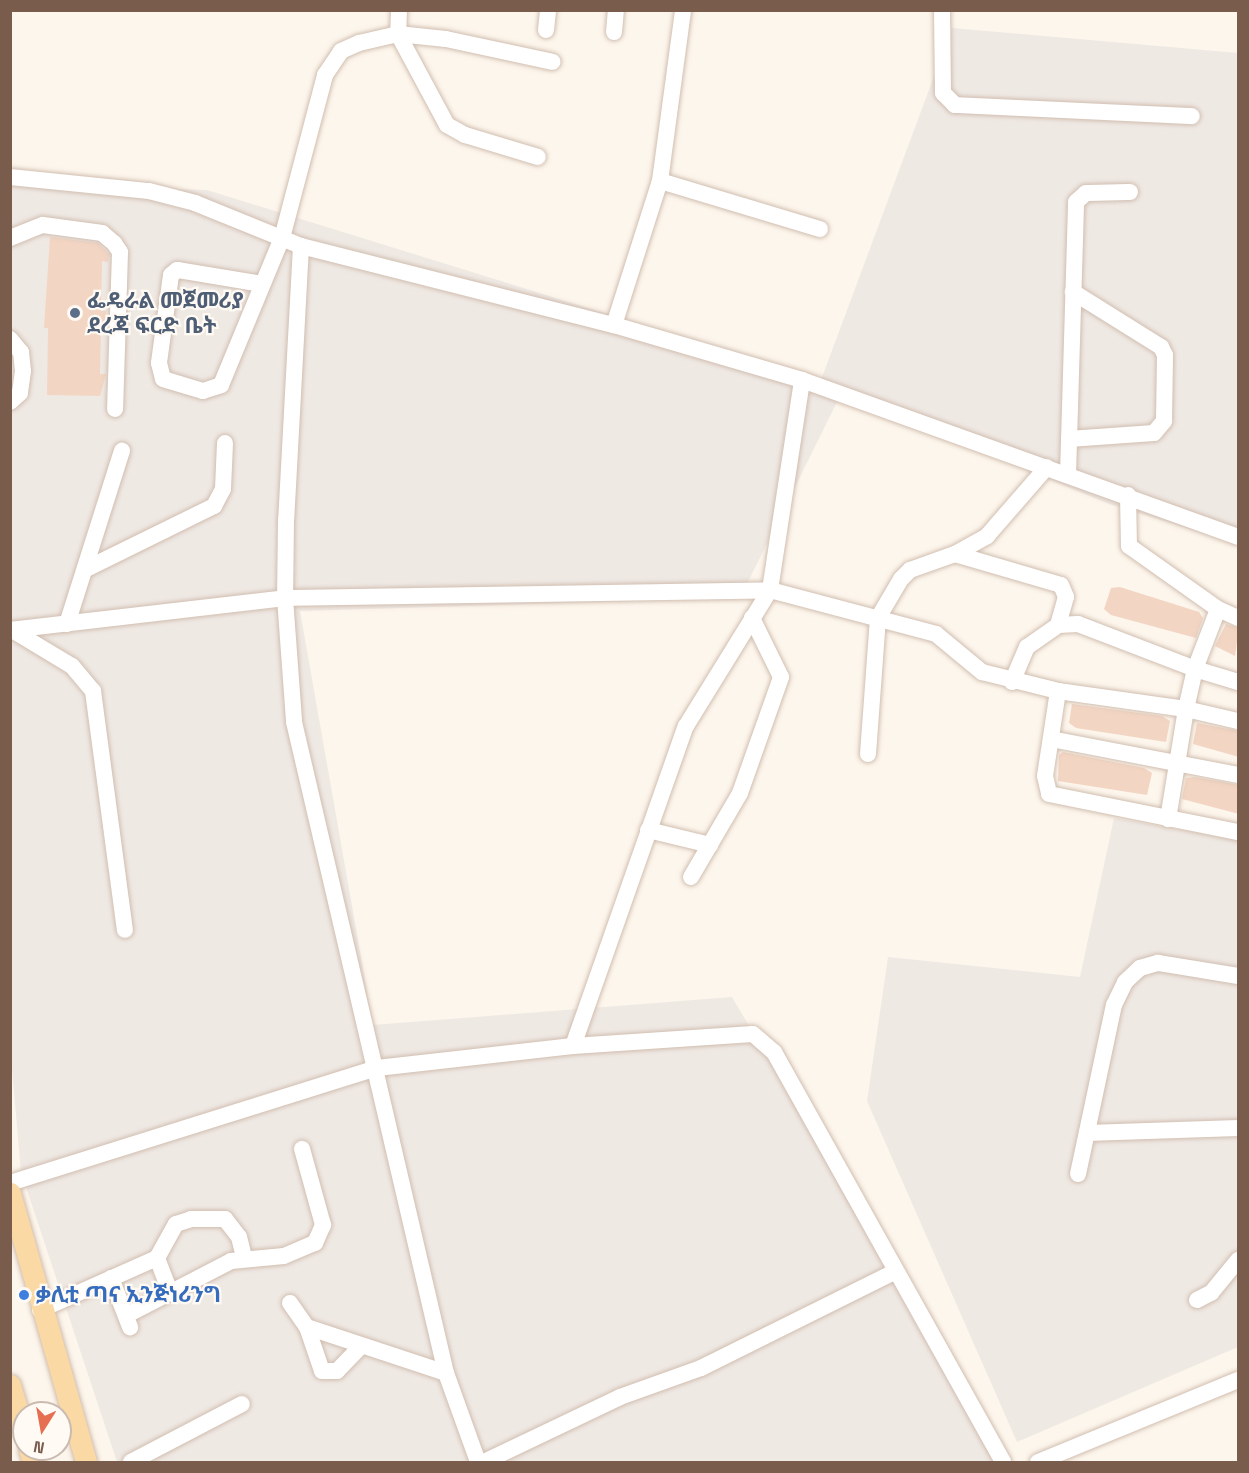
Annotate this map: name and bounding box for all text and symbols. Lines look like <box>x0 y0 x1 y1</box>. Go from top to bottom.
place label: ፌዴራል መጀመሪያ ደረጃ ፍርድ ቤት <box>87 287 244 338</box>
marker: ፌዴራል መጀመሪያ ደረጃ ፍርድ ቤት <box>68 306 82 320</box>
place label: ቃሊቲ ጣና ኢንጅነሪንግ <box>36 1282 221 1308</box>
marker: ቃሊቲ ጣና ኢንጅነሪንግ <box>17 1288 31 1302</box>
north arrow <box>12 1401 72 1461</box>
text: N <box>32 1436 46 1459</box>

